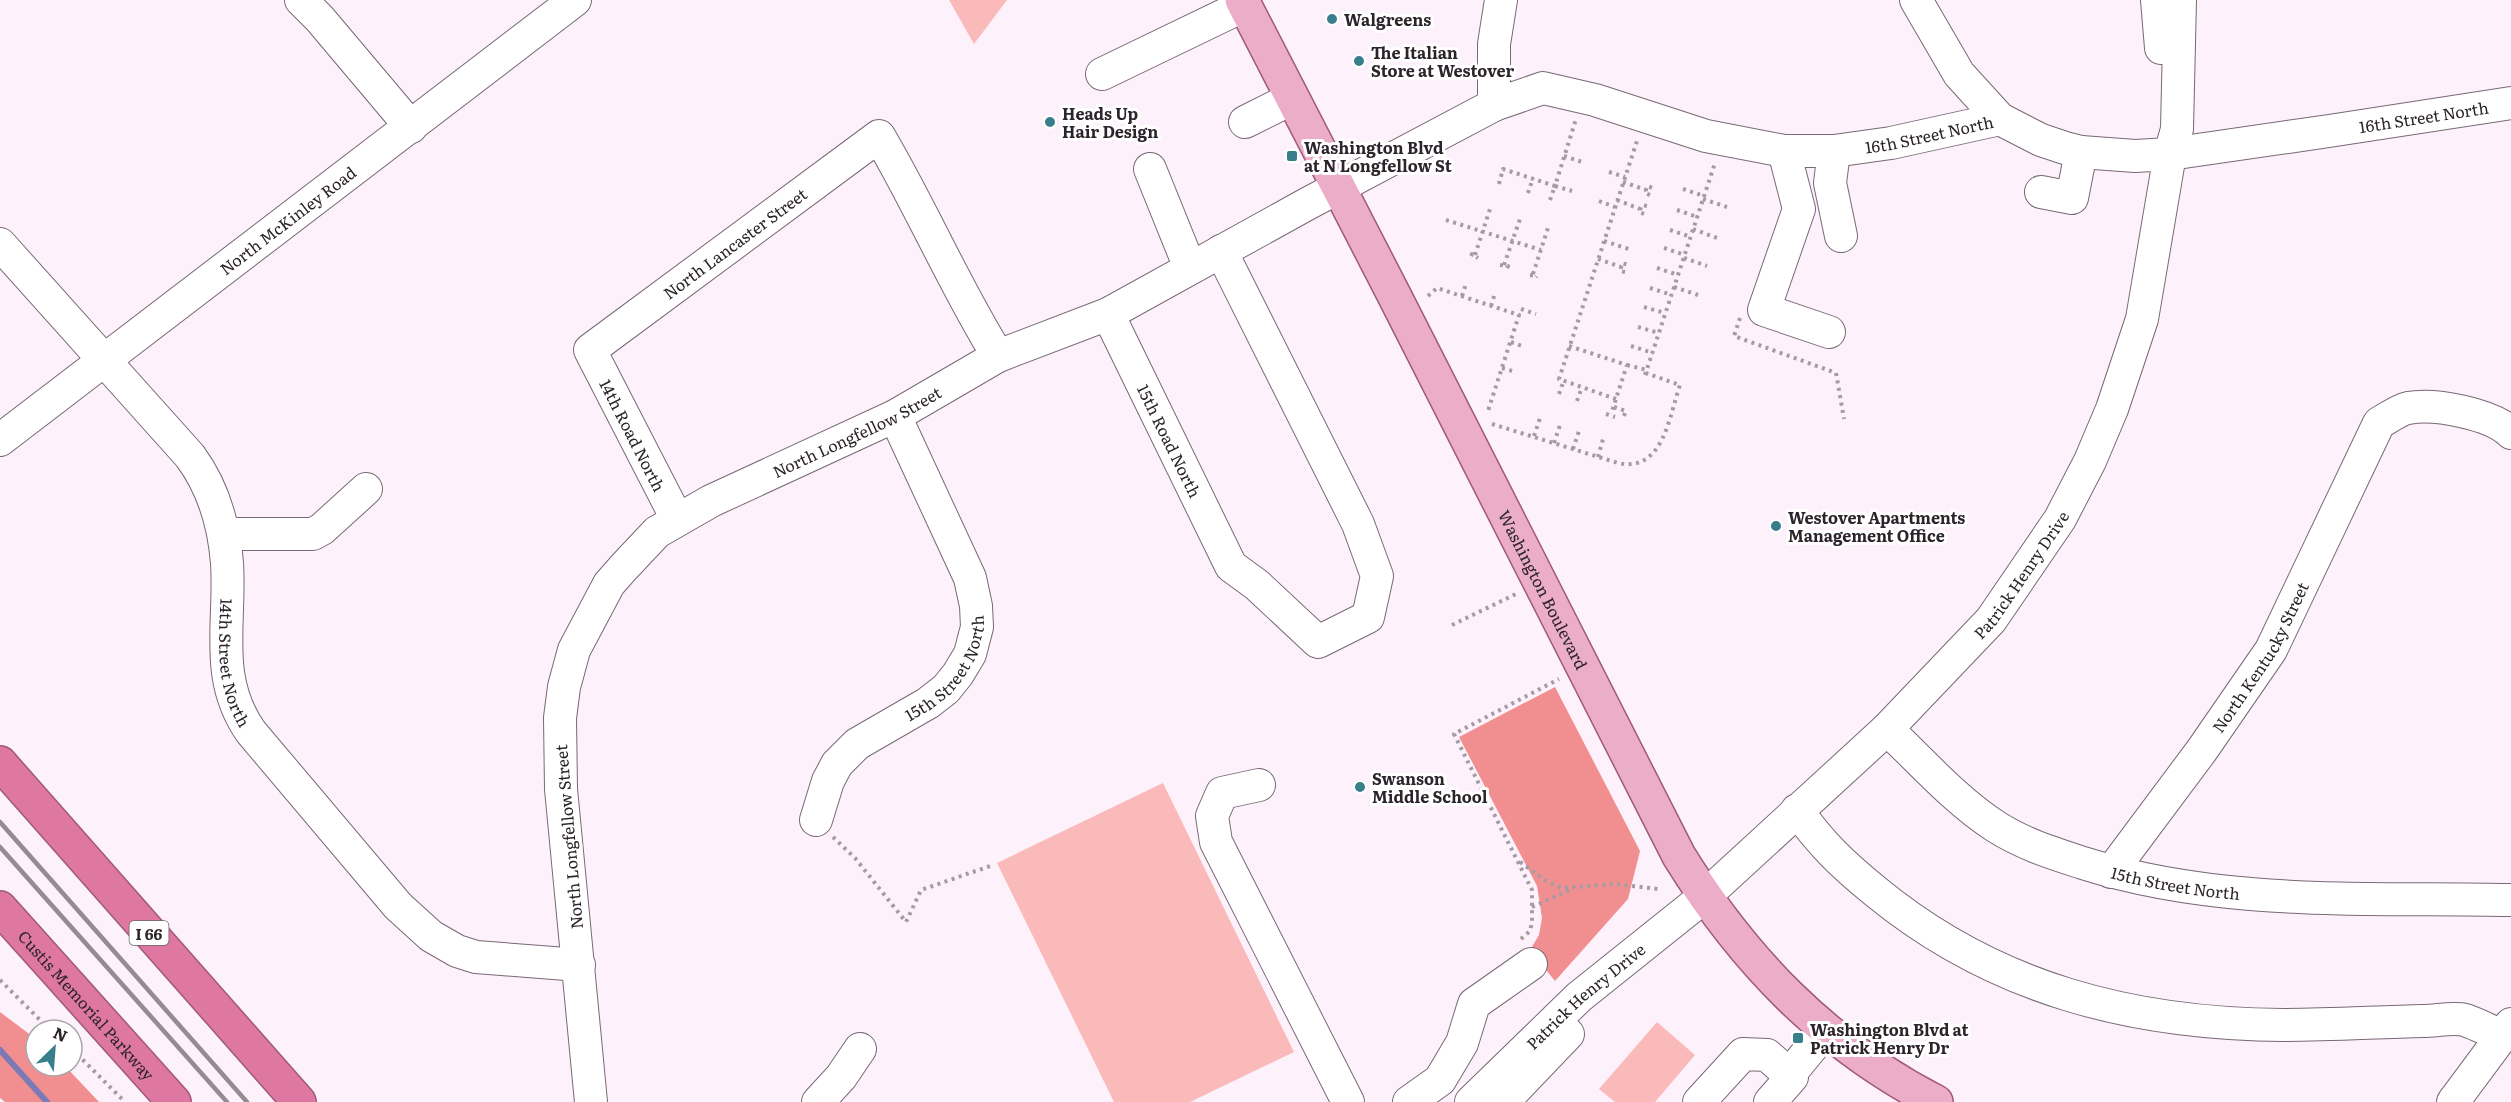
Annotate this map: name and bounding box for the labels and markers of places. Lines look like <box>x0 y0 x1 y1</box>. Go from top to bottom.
place label: Walgreens <box>1344 7 1431 31</box>
marker: Walgreens <box>1325 12 1339 26</box>
place label: The Italian Store at Westover <box>1371 40 1514 82</box>
marker: The Italian Store at Westover <box>1352 54 1366 68</box>
place label: Heads Up Hair Design <box>1062 101 1158 143</box>
marker: Heads Up Hair Design <box>1043 115 1057 129</box>
place label: Washington Blvd at N Longfellow St <box>1304 135 1452 177</box>
marker: Washington Blvd at N Longfellow St <box>1285 149 1299 163</box>
place label: Westover Apartments Management Office <box>1788 505 1965 547</box>
marker: Westover Apartments Management Office <box>1769 519 1783 533</box>
place label: Swanson Middle School <box>1372 766 1488 808</box>
marker: Swanson Middle School <box>1353 780 1367 794</box>
place label: Washington Blvd at Patrick Henry Dr <box>1810 1017 1968 1059</box>
marker: Washington Blvd at Patrick Henry Dr <box>1791 1031 1805 1045</box>

